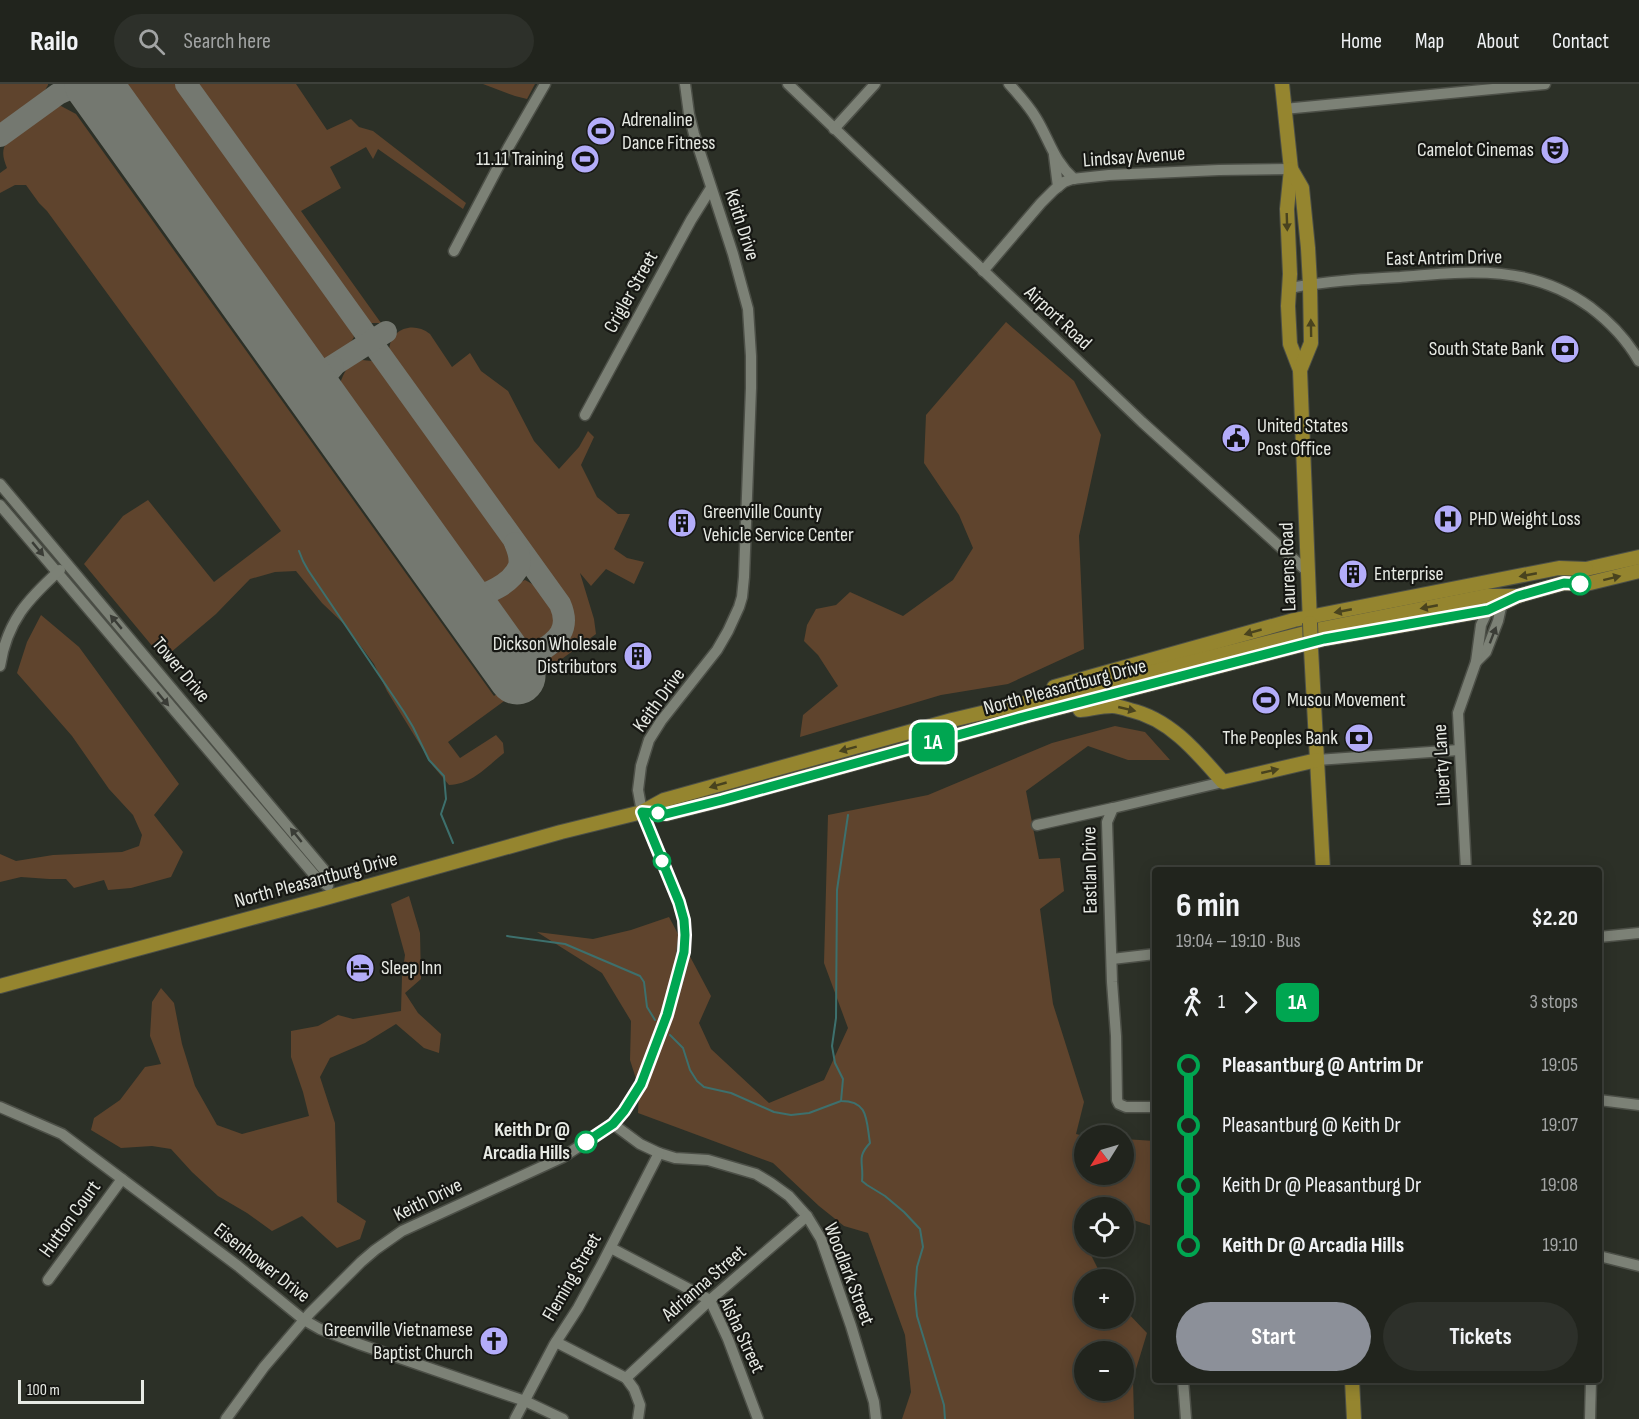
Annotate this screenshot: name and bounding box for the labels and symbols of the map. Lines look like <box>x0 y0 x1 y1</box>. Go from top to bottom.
place label: Adrenaline Dance Fitness <box>621 108 716 155</box>
sports icon: Adrenaline Dance Fitness <box>585 115 617 147</box>
theatre icon: Camelot Cinemas <box>1539 134 1571 166</box>
place label: Camelot Cinemas <box>1417 138 1534 162</box>
street label: Lindsay Avenue <box>1082 141 1186 173</box>
sports icon: 11.11 Training <box>569 143 601 175</box>
place label: 11.11 Training <box>476 147 564 171</box>
street label: Keith Drive <box>719 186 765 264</box>
one-way arrow <box>1283 212 1292 231</box>
street label: East Antrim Drive <box>1386 245 1502 271</box>
street label: Crigler Street <box>599 247 663 337</box>
street label: Airport Road <box>1019 280 1097 355</box>
one-way arrow <box>1306 319 1316 338</box>
bank icon: South State Bank <box>1549 333 1581 365</box>
place label: South State Bank <box>1429 337 1544 361</box>
place label: United States Post Office <box>1257 414 1348 461</box>
public building icon: United States Post Office <box>1220 422 1252 454</box>
place label: Greenville County Vehicle Service Center <box>703 500 854 547</box>
hospital icon: PHD Weight Loss <box>1432 503 1464 535</box>
building icon: Greenville County Vehicle Service Center <box>666 507 698 539</box>
place label: PHD Weight Loss <box>1469 507 1581 531</box>
street label: Laurens Road <box>1274 522 1302 612</box>
one-way arrow <box>31 542 43 557</box>
building icon: Enterprise <box>1337 558 1369 590</box>
place label: Enterprise <box>1374 562 1444 586</box>
one-way arrow <box>1519 570 1538 580</box>
one-way arrow <box>1603 572 1621 582</box>
unlabelled marker <box>1569 573 1591 595</box>
one-way arrow <box>1419 603 1438 612</box>
one-way arrow <box>1334 607 1353 616</box>
one-way arrow <box>110 614 123 630</box>
one-way arrow <box>1489 626 1498 644</box>
one-way arrow <box>1244 628 1262 637</box>
street label: Tower Drive <box>147 632 215 708</box>
place label: Dickson Wholesale Distributors <box>493 632 617 679</box>
building icon: Dickson Wholesale Distributors <box>622 640 654 672</box>
street label: North Pleasantburg Drive <box>981 654 1149 720</box>
street label: Keith Drive <box>628 663 690 737</box>
sports icon: Musou Movement <box>1250 684 1282 716</box>
place label: Musou Movement <box>1287 688 1406 712</box>
one-way arrow <box>157 691 170 707</box>
one-way arrow <box>1117 705 1136 714</box>
line badge: 1A <box>906 722 960 762</box>
bank icon: The Peoples Bank <box>1343 722 1375 754</box>
street label: Liberty Lane <box>1428 723 1456 807</box>
place label: The Peoples Bank <box>1222 726 1338 750</box>
one-way arrow <box>839 744 858 754</box>
one-way arrow <box>1261 766 1280 775</box>
one-way arrow <box>709 781 727 790</box>
unlabelled marker <box>649 804 667 822</box>
street label: Eastlan Drive <box>1077 826 1103 914</box>
one-way arrow <box>290 828 303 843</box>
street label: North Pleasantburg Drive <box>232 847 400 913</box>
unlabelled marker <box>653 852 671 870</box>
hotel icon: Sleep Inn <box>344 952 376 984</box>
place label: Sleep Inn <box>381 956 442 980</box>
place label: Keith Dr @ Arcadia Hills <box>482 1118 570 1165</box>
north arrow <box>1074 1125 1134 1185</box>
marker: Keith Dr @ Arcadia Hills <box>575 1131 597 1153</box>
street label: Keith Drive <box>390 1173 466 1227</box>
street label: Hutton Court <box>34 1176 106 1262</box>
street label: Eisenhower Drive <box>209 1218 315 1308</box>
street label: Woodlark Street <box>818 1219 880 1329</box>
street label: Fleming Street <box>537 1229 607 1325</box>
street label: Adrianna Street <box>656 1240 751 1327</box>
street label: Aisha Street <box>714 1292 770 1377</box>
place label: Greenville Vietnamese Baptist Church <box>324 1318 473 1365</box>
church icon: Greenville Vietnamese Baptist Church <box>478 1325 510 1357</box>
scale bar <box>18 1377 144 1404</box>

